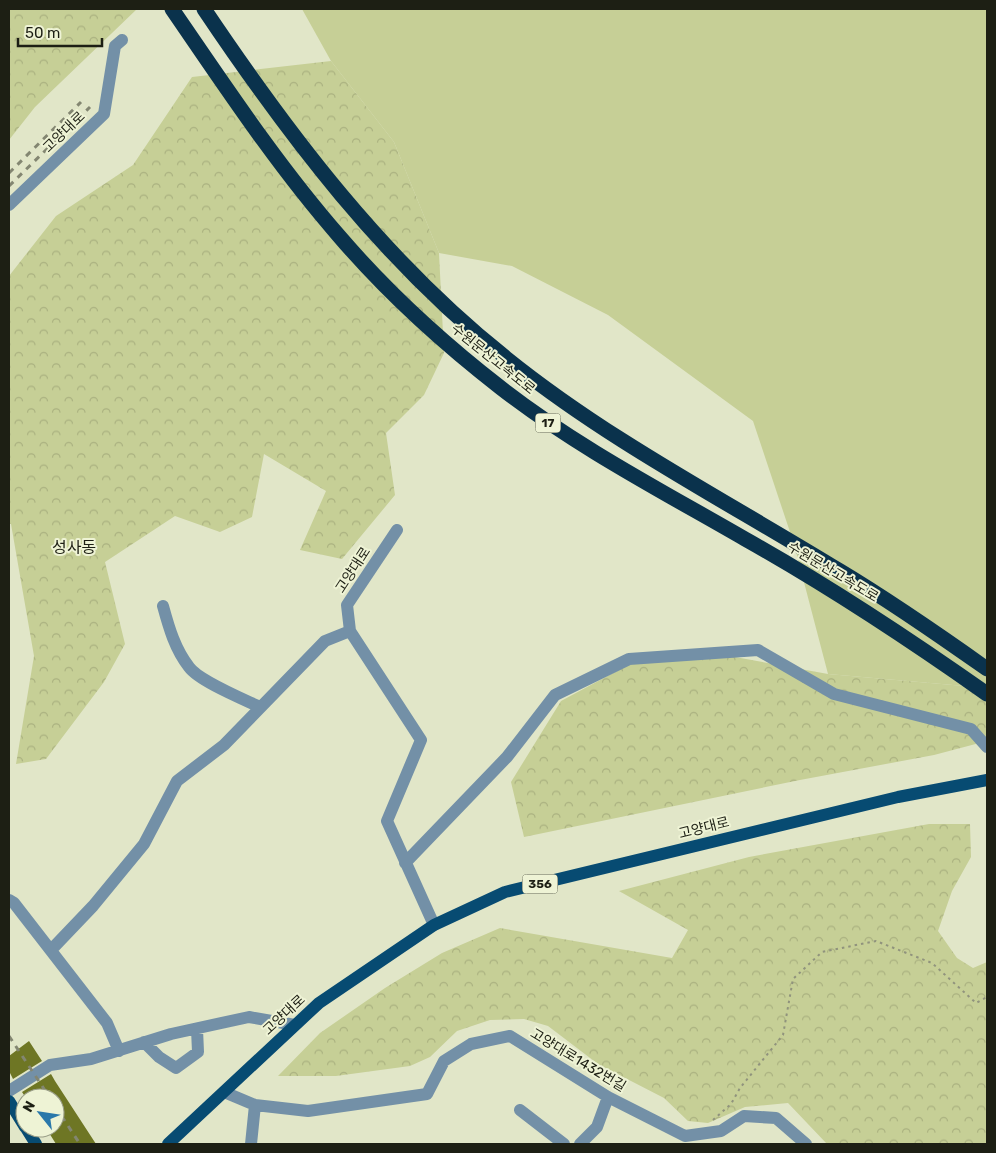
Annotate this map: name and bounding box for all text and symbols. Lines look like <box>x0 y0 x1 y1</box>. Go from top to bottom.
scale bar <box>18 15 101 47</box>
text: 50 m <box>25 24 60 42</box>
street label: 고양대로 <box>40 108 89 156</box>
street label: 수원문산고속도로 <box>448 320 538 398</box>
road number: 17 <box>536 413 560 432</box>
district label: 성사동 <box>52 538 96 557</box>
street label: 수원문산고속도로 <box>784 538 882 606</box>
street label: 고양대로 <box>332 544 374 596</box>
street label: 고양대로 <box>677 813 731 842</box>
road number: 356 <box>522 874 558 894</box>
street label: 고양대로 <box>259 991 309 1039</box>
street label: 고양대로1432번길 <box>527 1025 629 1095</box>
north arrow <box>15 1088 65 1138</box>
text: N <box>19 1098 39 1115</box>

